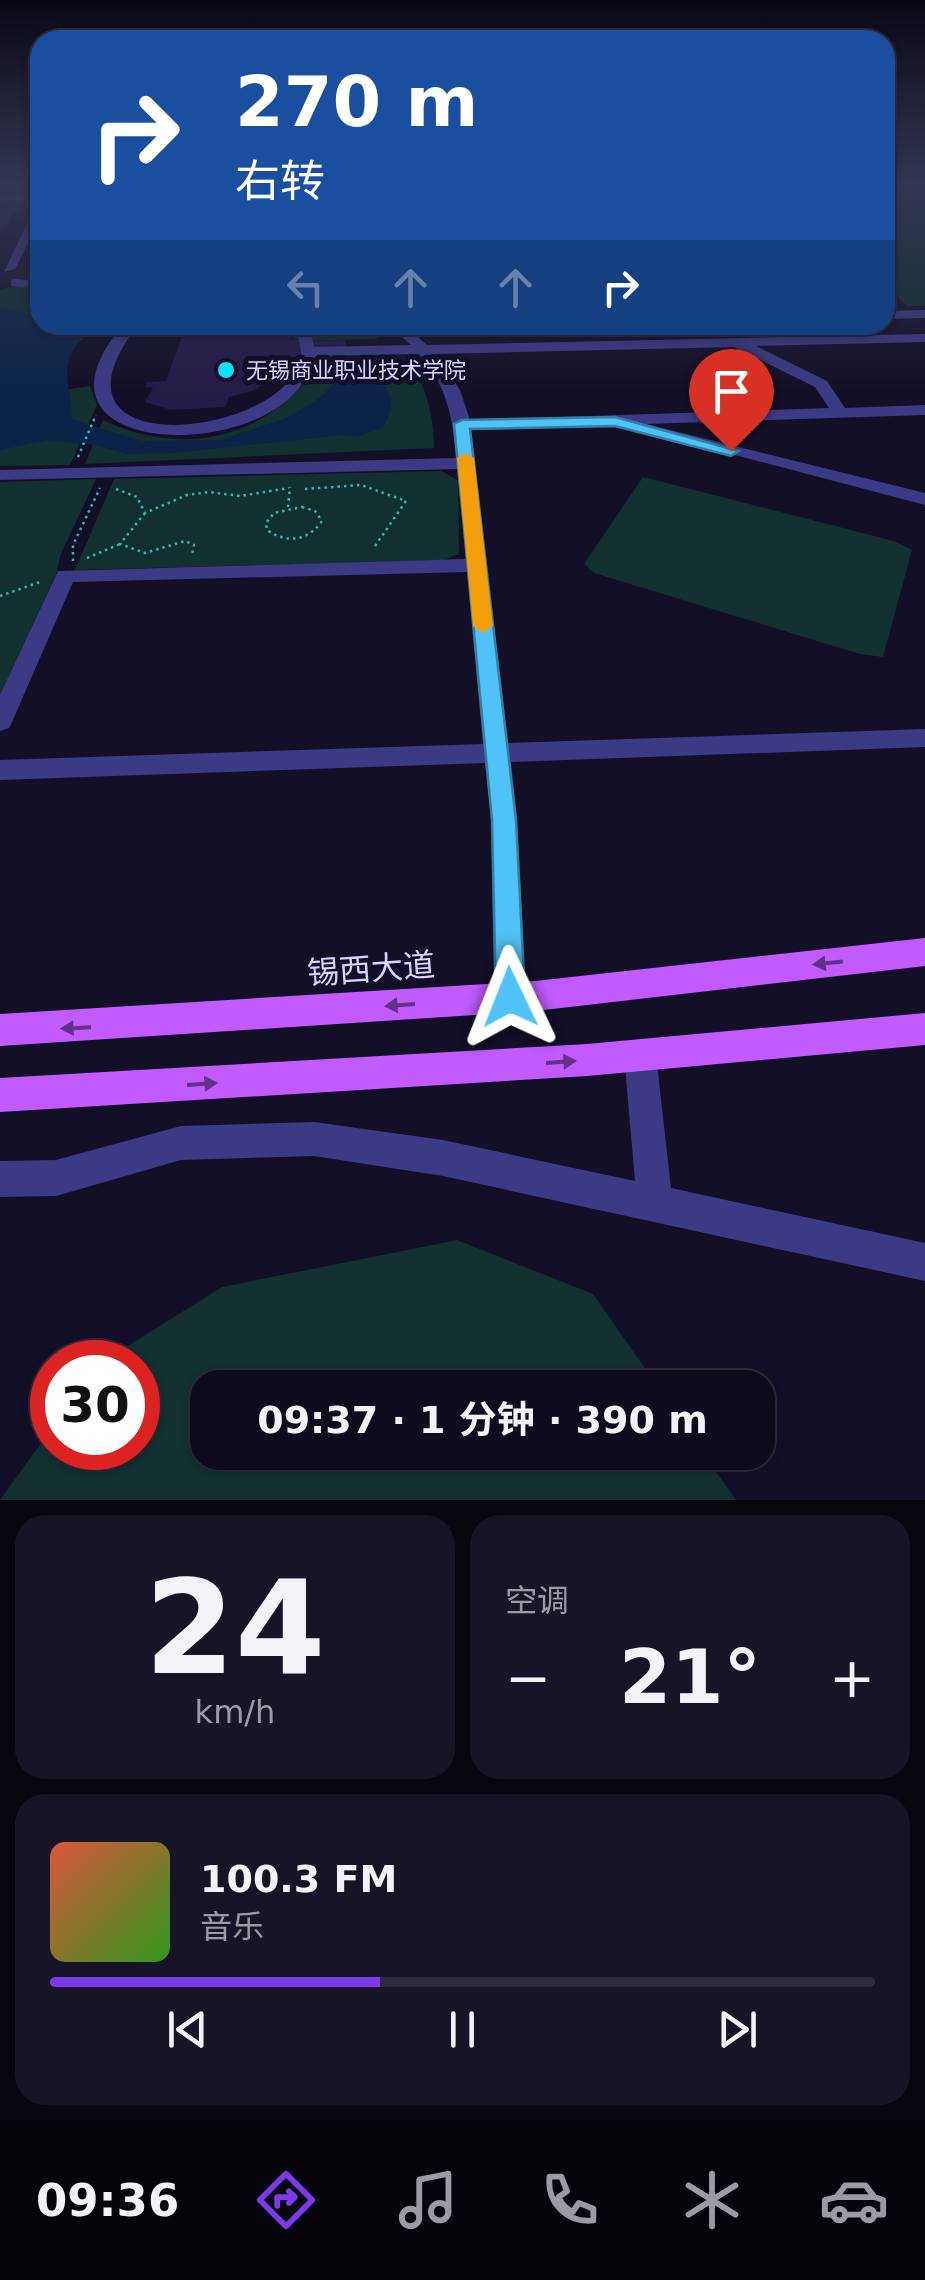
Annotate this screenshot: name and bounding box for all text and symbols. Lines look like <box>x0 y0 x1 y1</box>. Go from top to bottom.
text: 270 m <box>235 61 478 143</box>
icon: right <box>70 70 200 200</box>
text: 右转 <box>235 155 325 208</box>
icon: left <box>278 260 333 315</box>
icon: ahead <box>383 260 438 315</box>
icon: ahead <box>488 260 543 315</box>
icon: right <box>593 260 648 315</box>
pin <box>689 349 774 452</box>
place label: 无锡商业职业技术学院 <box>246 358 466 383</box>
marker: 无锡商业职业技术学院 <box>215 359 237 381</box>
icon: arrive <box>704 364 759 419</box>
position arrow <box>458 945 562 1049</box>
street label: 锡西大道 <box>306 946 436 992</box>
one-way arrow <box>812 955 843 971</box>
one-way arrow <box>384 997 416 1013</box>
one-way arrow <box>60 1020 91 1036</box>
one-way arrow <box>546 1054 578 1070</box>
one-way arrow <box>187 1076 219 1092</box>
speed limit sign: 30 <box>30 1340 160 1470</box>
text: 09:37 · 1 分钟 · 390 m <box>257 1398 708 1442</box>
text: 24 <box>145 1552 325 1704</box>
text: 空调 <box>505 1582 569 1620</box>
text: 21° <box>619 1633 761 1721</box>
text: − <box>505 1646 551 1710</box>
text: + <box>829 1646 875 1710</box>
text: km/h <box>195 1693 275 1731</box>
text: 100.3 FM <box>200 1857 397 1901</box>
text: 音乐 <box>200 1908 264 1946</box>
icon: previous <box>160 2002 215 2057</box>
icon: pause <box>435 2002 490 2057</box>
icon: next <box>710 2002 765 2057</box>
icon: directions <box>251 2165 321 2235</box>
icon: music <box>393 2165 463 2235</box>
icon: phone <box>535 2165 605 2235</box>
icon: climate <box>677 2165 747 2235</box>
icon: car <box>819 2165 889 2235</box>
text: 09:36 <box>36 2174 179 2227</box>

